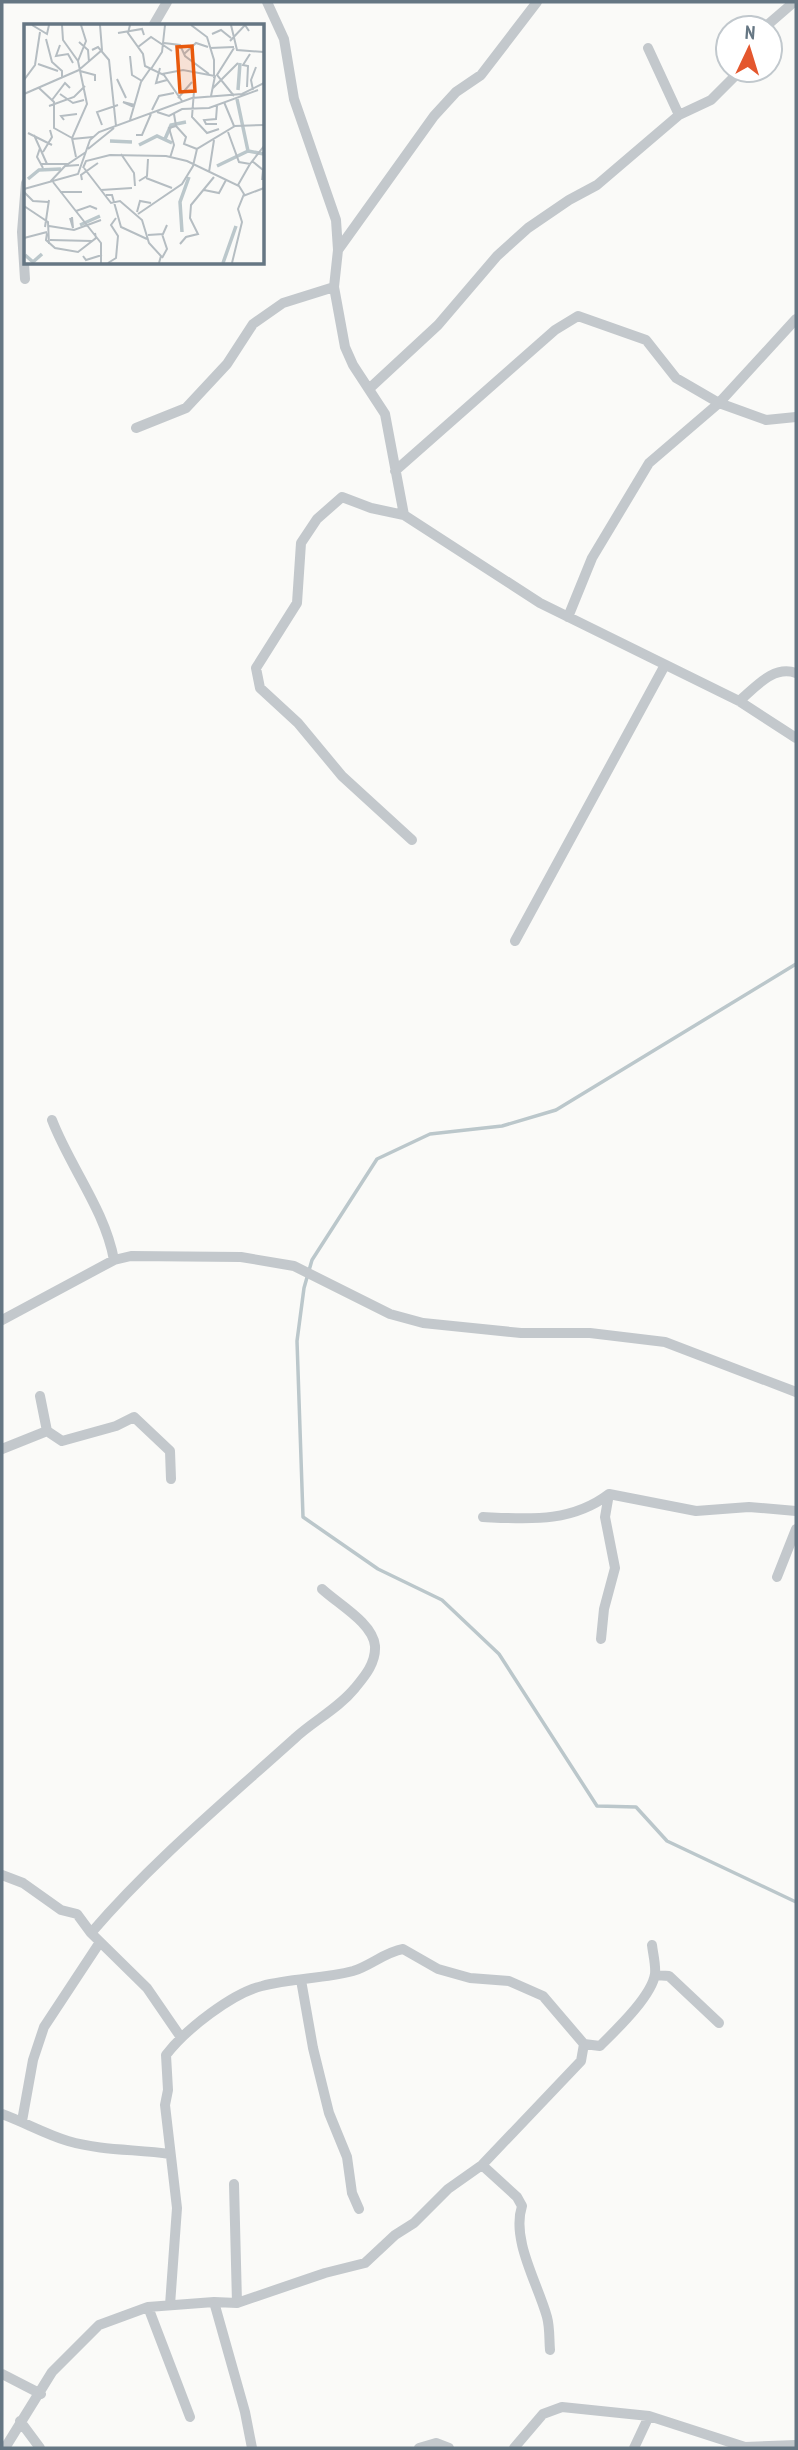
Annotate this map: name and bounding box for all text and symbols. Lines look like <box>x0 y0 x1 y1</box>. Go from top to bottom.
north arrow <box>714 14 784 84</box>
text: N <box>744 20 756 44</box>
inset map <box>24 24 264 264</box>

